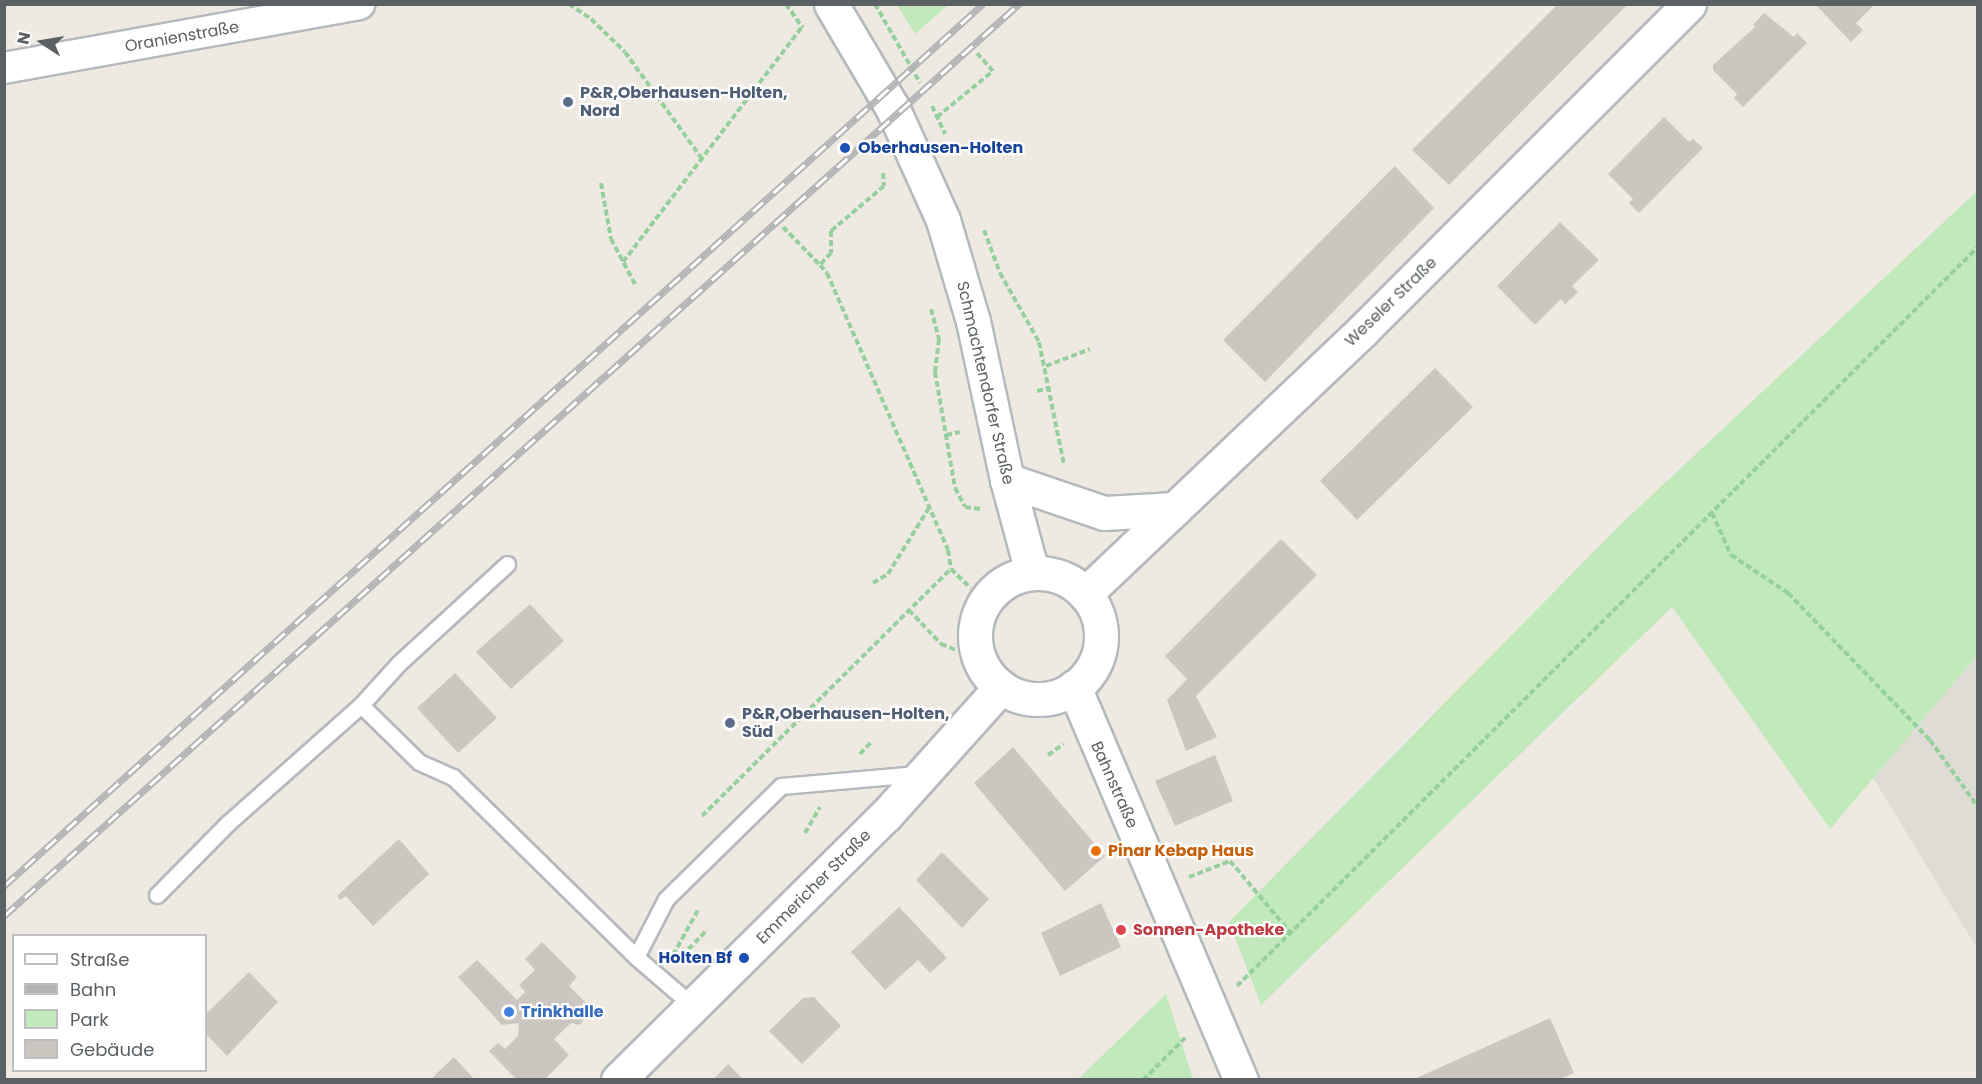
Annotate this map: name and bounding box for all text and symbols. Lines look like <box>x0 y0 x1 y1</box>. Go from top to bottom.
north arrow <box>12 12 72 72</box>
street label: Oranienstraße <box>123 18 241 56</box>
text: N <box>11 30 36 46</box>
place label: P&R,Oberhausen-Holten, Nord <box>580 83 788 121</box>
marker: P&R,Oberhausen-Holten, Nord <box>561 95 575 109</box>
place label: Oberhausen-Holten <box>858 138 1023 158</box>
marker: Oberhausen-Holten <box>836 139 854 157</box>
street label: Weseler Straße <box>1341 253 1441 351</box>
street label: Schmachtendorfer Straße <box>952 280 1018 486</box>
place label: P&R,Oberhausen-Holten, Süd <box>742 704 950 742</box>
marker: P&R,Oberhausen-Holten, Süd <box>723 716 737 730</box>
street label: Bahnstraße <box>1086 739 1142 831</box>
street label: Emmericher Straße <box>753 826 875 948</box>
place label: Pinar Kebap Haus <box>1108 841 1254 861</box>
marker: Pinar Kebap Haus <box>1089 844 1103 858</box>
place label: Sonnen-Apotheke <box>1133 920 1284 940</box>
marker: Sonnen-Apotheke <box>1114 923 1128 937</box>
legend <box>12 934 207 1072</box>
text: Straße <box>70 947 129 972</box>
place label: Holten Bf <box>659 948 732 968</box>
marker: Holten Bf <box>737 951 751 965</box>
text: Bahn <box>70 977 116 1002</box>
place label: Trinkhalle <box>521 1002 604 1022</box>
marker: Trinkhalle <box>502 1005 516 1019</box>
text: Park <box>70 1007 109 1032</box>
text: Gebäude <box>70 1037 154 1062</box>

